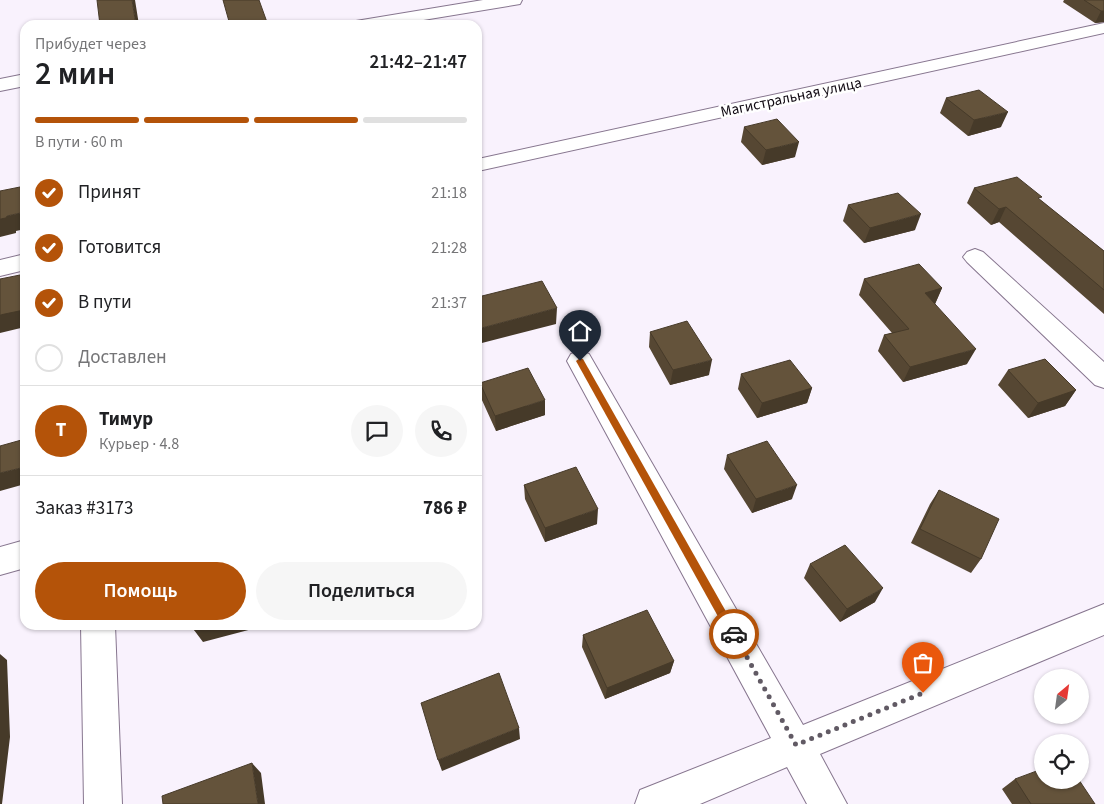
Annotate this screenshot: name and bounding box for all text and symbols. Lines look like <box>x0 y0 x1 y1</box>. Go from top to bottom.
text: Прибудет через <box>35 33 146 55</box>
text: 21:42–21:47 <box>369 49 467 76</box>
text: 2 мин <box>35 51 115 97</box>
street label: Магистральная улица <box>719 72 864 123</box>
text: В пути · 60 m <box>35 131 123 153</box>
icon: check <box>35 179 63 207</box>
text: Принят <box>78 179 141 206</box>
text: 21:18 <box>431 182 467 204</box>
icon: check <box>35 234 63 262</box>
text: Готовится <box>78 234 161 261</box>
text: 21:28 <box>431 237 467 259</box>
icon: check <box>35 289 63 317</box>
text: В пути <box>78 289 132 316</box>
text: 21:37 <box>431 292 467 314</box>
pin <box>559 310 601 361</box>
icon: home <box>566 317 594 345</box>
text: Доставлен <box>78 344 167 371</box>
button: chat <box>351 405 403 457</box>
button: phone <box>415 405 467 457</box>
text: Тимур <box>99 406 153 433</box>
text: Т <box>56 417 66 444</box>
text: Курьер · 4.8 <box>99 433 179 455</box>
text: Заказ #3173 <box>35 495 134 522</box>
text: 786 ₽ <box>423 495 467 522</box>
button: Помощь <box>35 562 246 620</box>
button: Поделиться <box>256 562 467 620</box>
courier <box>709 609 759 659</box>
icon: car <box>720 620 748 648</box>
pin <box>902 642 944 693</box>
icon: bag <box>909 649 937 677</box>
north arrow <box>1034 669 1089 724</box>
map controls <box>1034 669 1089 789</box>
button: locate <box>1034 734 1089 789</box>

